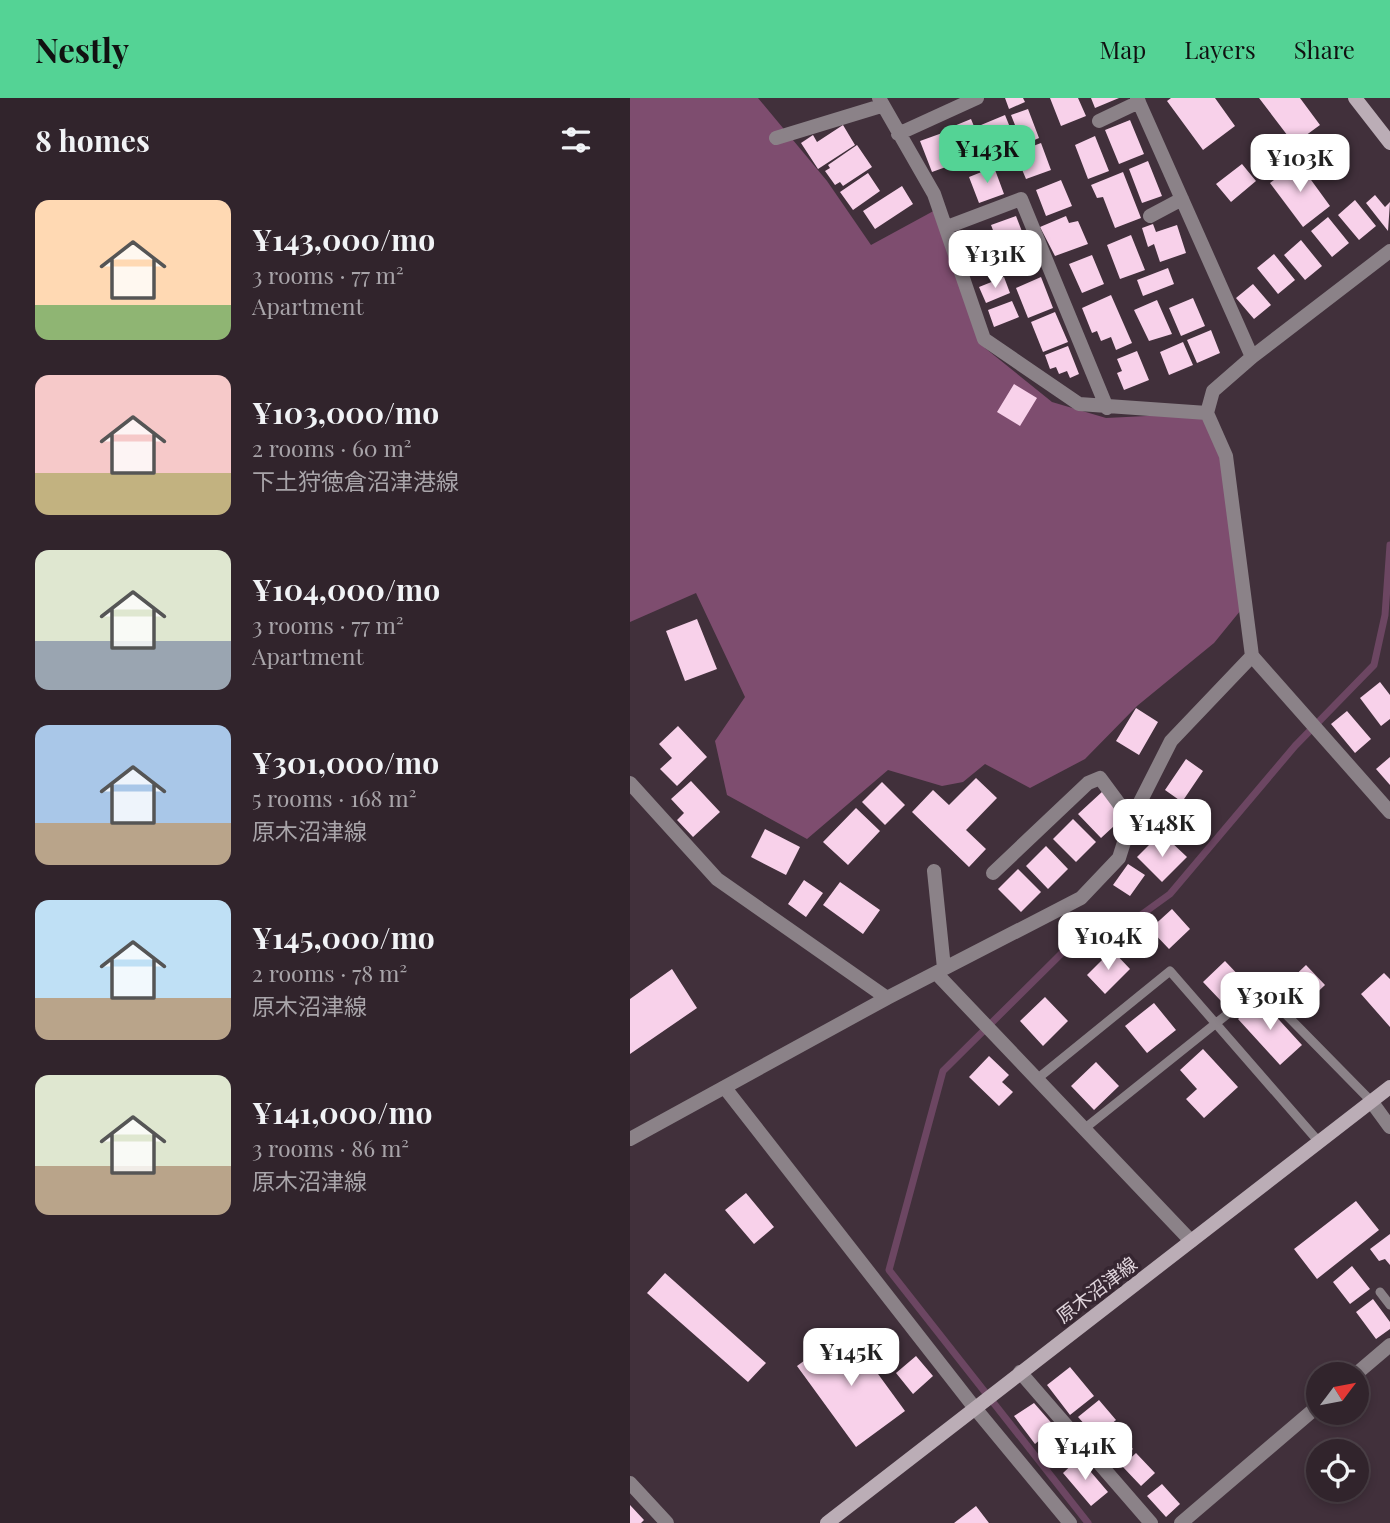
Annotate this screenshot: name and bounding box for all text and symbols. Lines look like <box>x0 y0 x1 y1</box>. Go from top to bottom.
text: Nestly <box>35 27 129 71</box>
text: Map <box>1100 33 1146 65</box>
text: Layers <box>1184 33 1256 65</box>
text: Share <box>1294 33 1355 65</box>
text: 8 homes <box>35 120 150 160</box>
icon: filters <box>557 121 595 159</box>
pin: ¥143K <box>938 126 1036 185</box>
text: ¥143K <box>955 132 1019 163</box>
pin: ¥103K <box>1251 134 1349 194</box>
text: ¥103K <box>1267 141 1333 172</box>
text: ¥143,000/mo <box>252 219 435 259</box>
icon: home <box>91 228 175 312</box>
pin: ¥131K <box>946 230 1044 290</box>
text: ¥131K <box>965 237 1025 268</box>
text: 3 rooms · 77 m² <box>252 259 404 290</box>
text: Apartment <box>252 290 364 321</box>
text: ¥103,000/mo <box>252 392 439 432</box>
icon: home <box>91 403 175 487</box>
text: 2 rooms · 60 m² <box>252 432 412 463</box>
text: 下土狩徳倉沼津港線 <box>252 465 459 496</box>
text: ¥104,000/mo <box>252 569 440 609</box>
icon: home <box>91 578 175 662</box>
text: 3 rooms · 77 m² <box>252 609 404 640</box>
text: Apartment <box>252 640 364 671</box>
text: ¥301,000/mo <box>252 742 439 782</box>
icon: home <box>91 753 175 837</box>
text: 5 rooms · 168 m² <box>252 782 416 813</box>
pin: ¥148K <box>1113 800 1211 859</box>
text: ¥148K <box>1129 806 1195 837</box>
text: 原木沼津線 <box>252 815 367 846</box>
pin: ¥104K <box>1059 912 1157 972</box>
text: ¥145,000/mo <box>252 917 435 957</box>
text: ¥104K <box>1074 919 1142 950</box>
icon: home <box>91 928 175 1012</box>
text: 2 rooms · 78 m² <box>252 957 407 988</box>
pin: ¥301K <box>1221 972 1319 1032</box>
text: ¥301K <box>1237 979 1303 1010</box>
text: 原木沼津線 <box>252 990 367 1021</box>
text: ¥141,000/mo <box>252 1092 432 1132</box>
icon: home <box>91 1103 175 1187</box>
text: 3 rooms · 86 m² <box>252 1132 409 1163</box>
text: 原木沼津線 <box>252 1165 367 1196</box>
street label: 原木沼津線 <box>1050 1250 1142 1328</box>
pin: ¥145K <box>802 1328 900 1388</box>
text: ¥145K <box>819 1335 883 1366</box>
north arrow <box>1306 1362 1368 1424</box>
map controls <box>1306 1362 1369 1502</box>
pin: ¥141K <box>1036 1422 1134 1482</box>
text: ¥141K <box>1054 1429 1116 1460</box>
button: locate <box>1306 1439 1369 1502</box>

